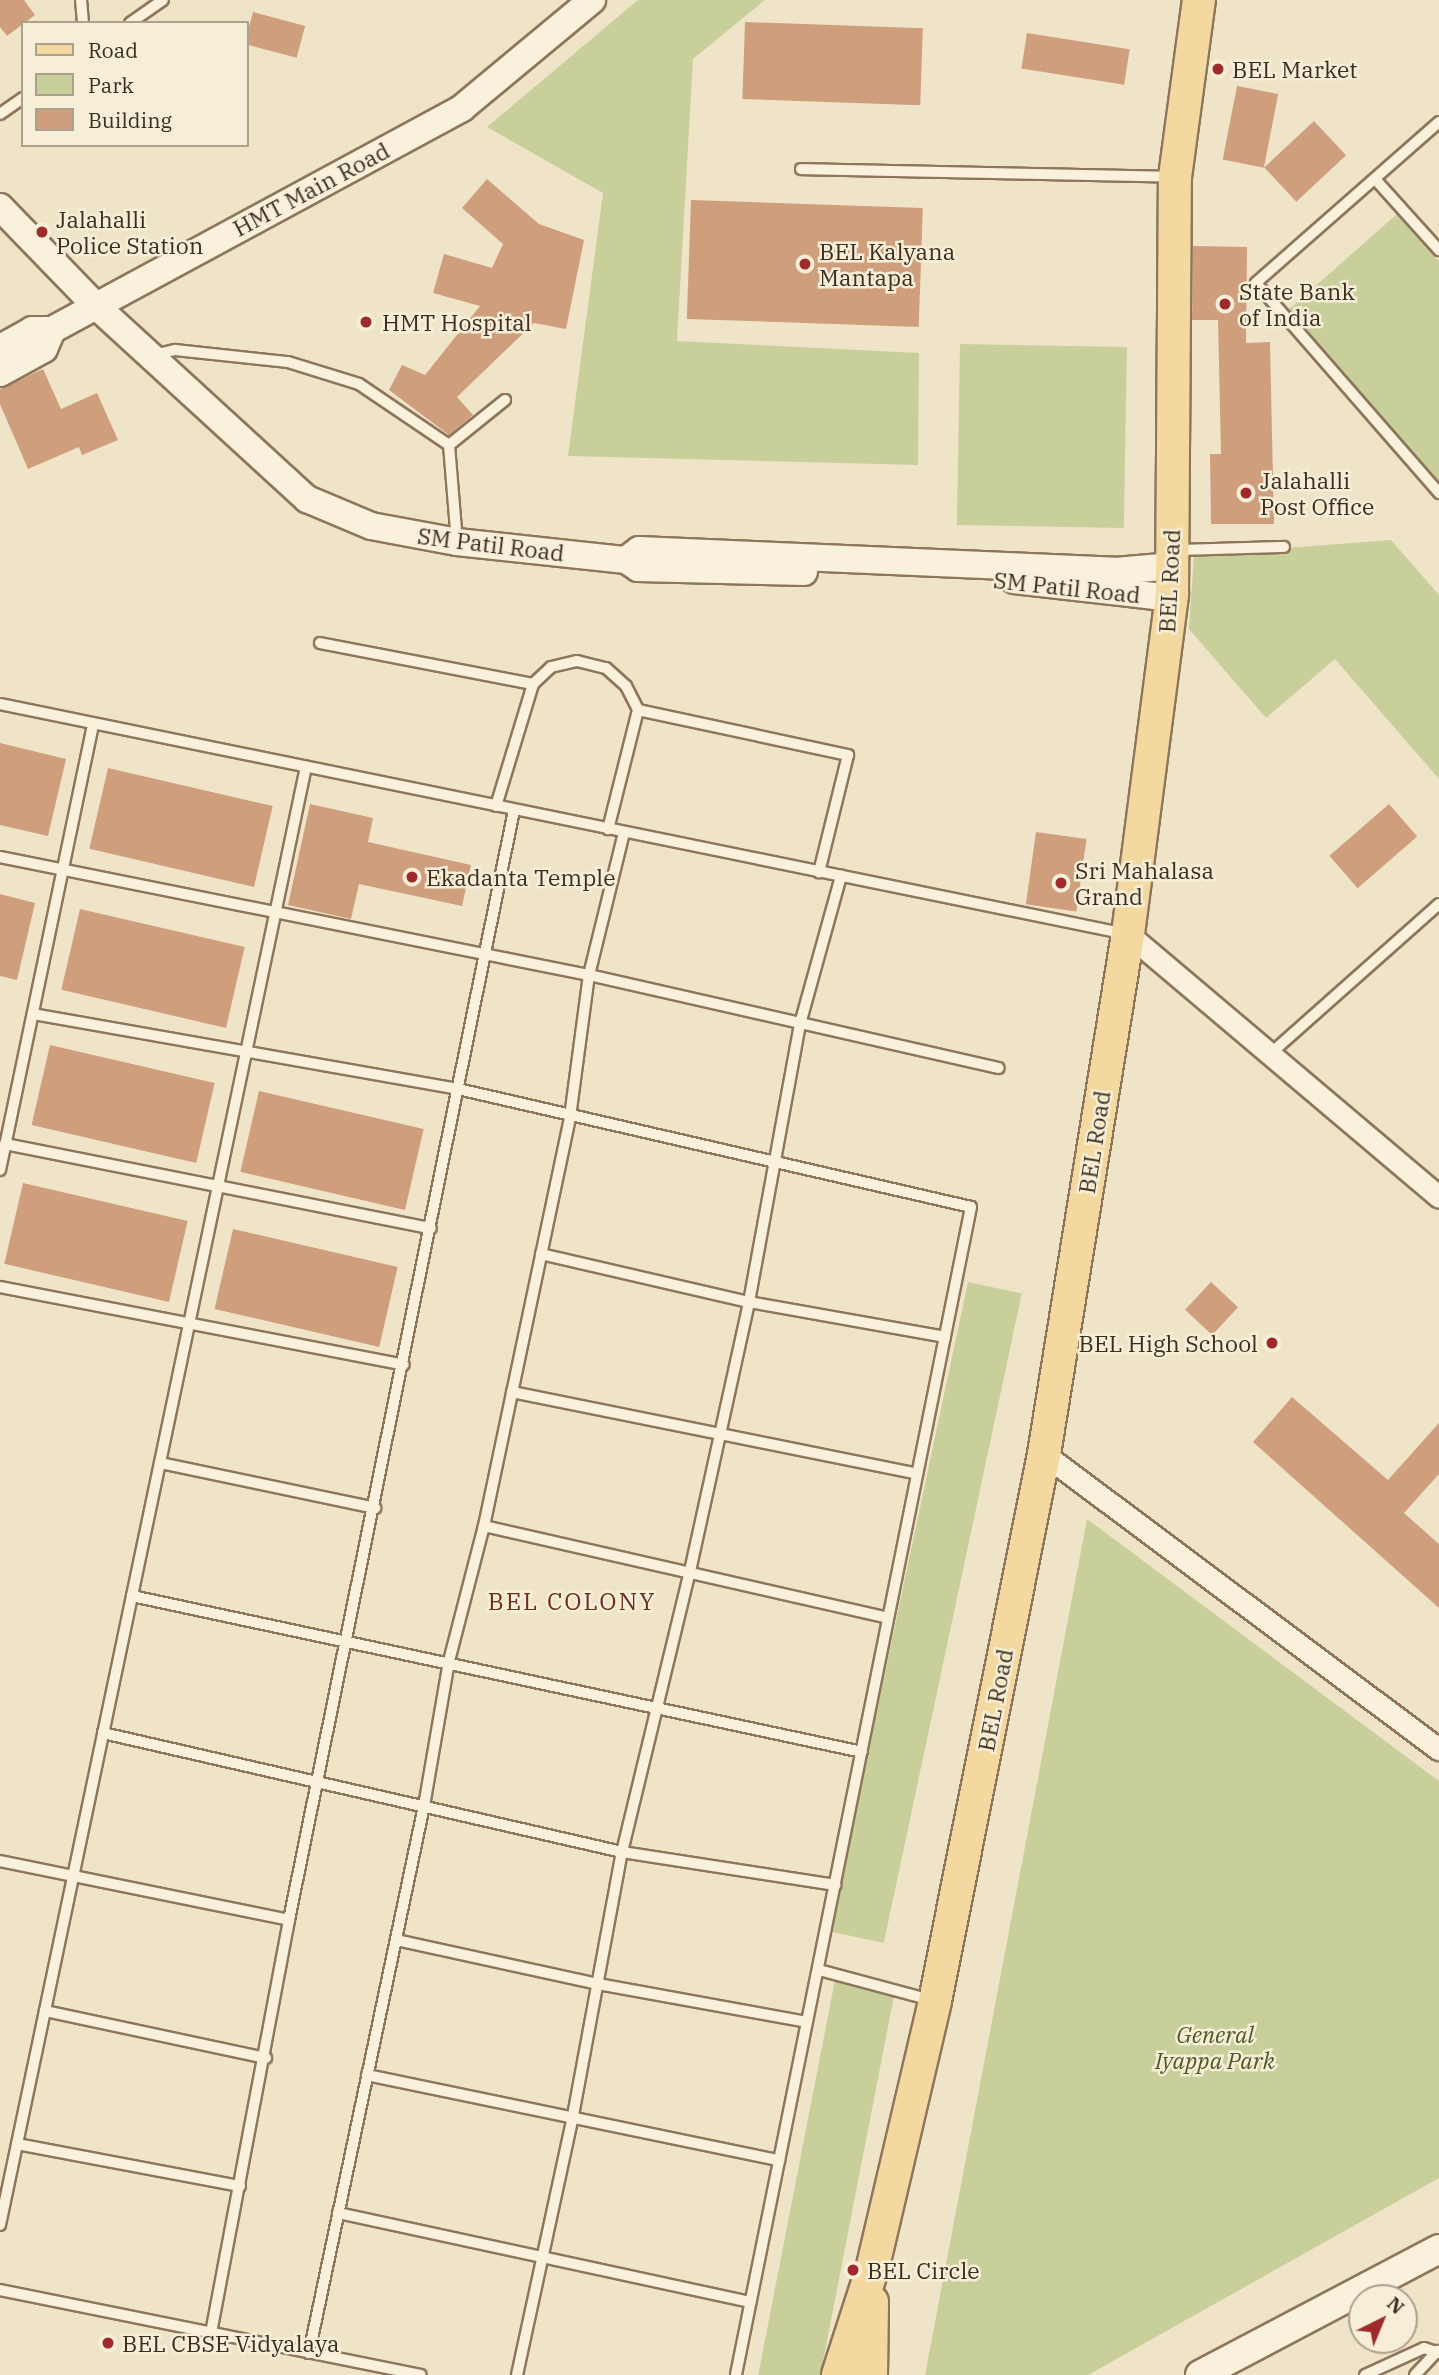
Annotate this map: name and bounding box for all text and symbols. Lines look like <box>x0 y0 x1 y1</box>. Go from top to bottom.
legend <box>21 21 248 147</box>
text: Road <box>88 36 138 64</box>
place label: BEL Market <box>1232 55 1357 83</box>
marker: BEL Market <box>1210 61 1226 77</box>
text: Park <box>88 71 134 99</box>
text: Building <box>88 106 172 134</box>
street label: HMT Main Road <box>228 136 394 242</box>
place label: Jalahalli Police Station <box>56 205 203 259</box>
marker: Jalahalli Police Station <box>34 224 50 240</box>
place label: BEL Kalyana Mantapa <box>819 237 955 291</box>
marker: BEL Kalyana Mantapa <box>797 256 813 272</box>
place label: State Bank of India <box>1239 277 1355 331</box>
marker: State Bank of India <box>1217 296 1233 312</box>
place label: HMT Hospital <box>382 308 532 336</box>
marker: HMT Hospital <box>356 312 376 332</box>
place label: Jalahalli Post Office <box>1260 466 1374 520</box>
marker: Jalahalli Post Office <box>1238 485 1254 501</box>
street label: SM Patil Road <box>416 521 566 567</box>
street label: BEL Road <box>1152 528 1186 634</box>
street label: SM Patil Road <box>992 566 1142 608</box>
place label: Sri Mahalasa Grand <box>1075 856 1214 910</box>
place label: Ekadanta Temple <box>426 863 616 891</box>
marker: Ekadanta Temple <box>404 869 420 885</box>
marker: Sri Mahalasa Grand <box>1053 875 1069 891</box>
street label: BEL Road <box>1072 1088 1116 1196</box>
place label: BEL High School <box>1078 1329 1258 1357</box>
marker: BEL High School <box>1264 1335 1280 1351</box>
district label: BEL COLONY <box>489 1588 655 1616</box>
street label: BEL Road <box>972 1646 1018 1754</box>
park label: General Iyappa Park <box>1155 2020 1275 2074</box>
place label: BEL Circle <box>867 2256 980 2284</box>
marker: BEL Circle <box>845 2262 861 2278</box>
north arrow <box>1348 2284 1418 2354</box>
text: N <box>1382 2291 1410 2319</box>
place label: BEL CBSE Vidyalaya <box>122 2329 339 2357</box>
marker: BEL CBSE Vidyalaya <box>100 2335 116 2351</box>

